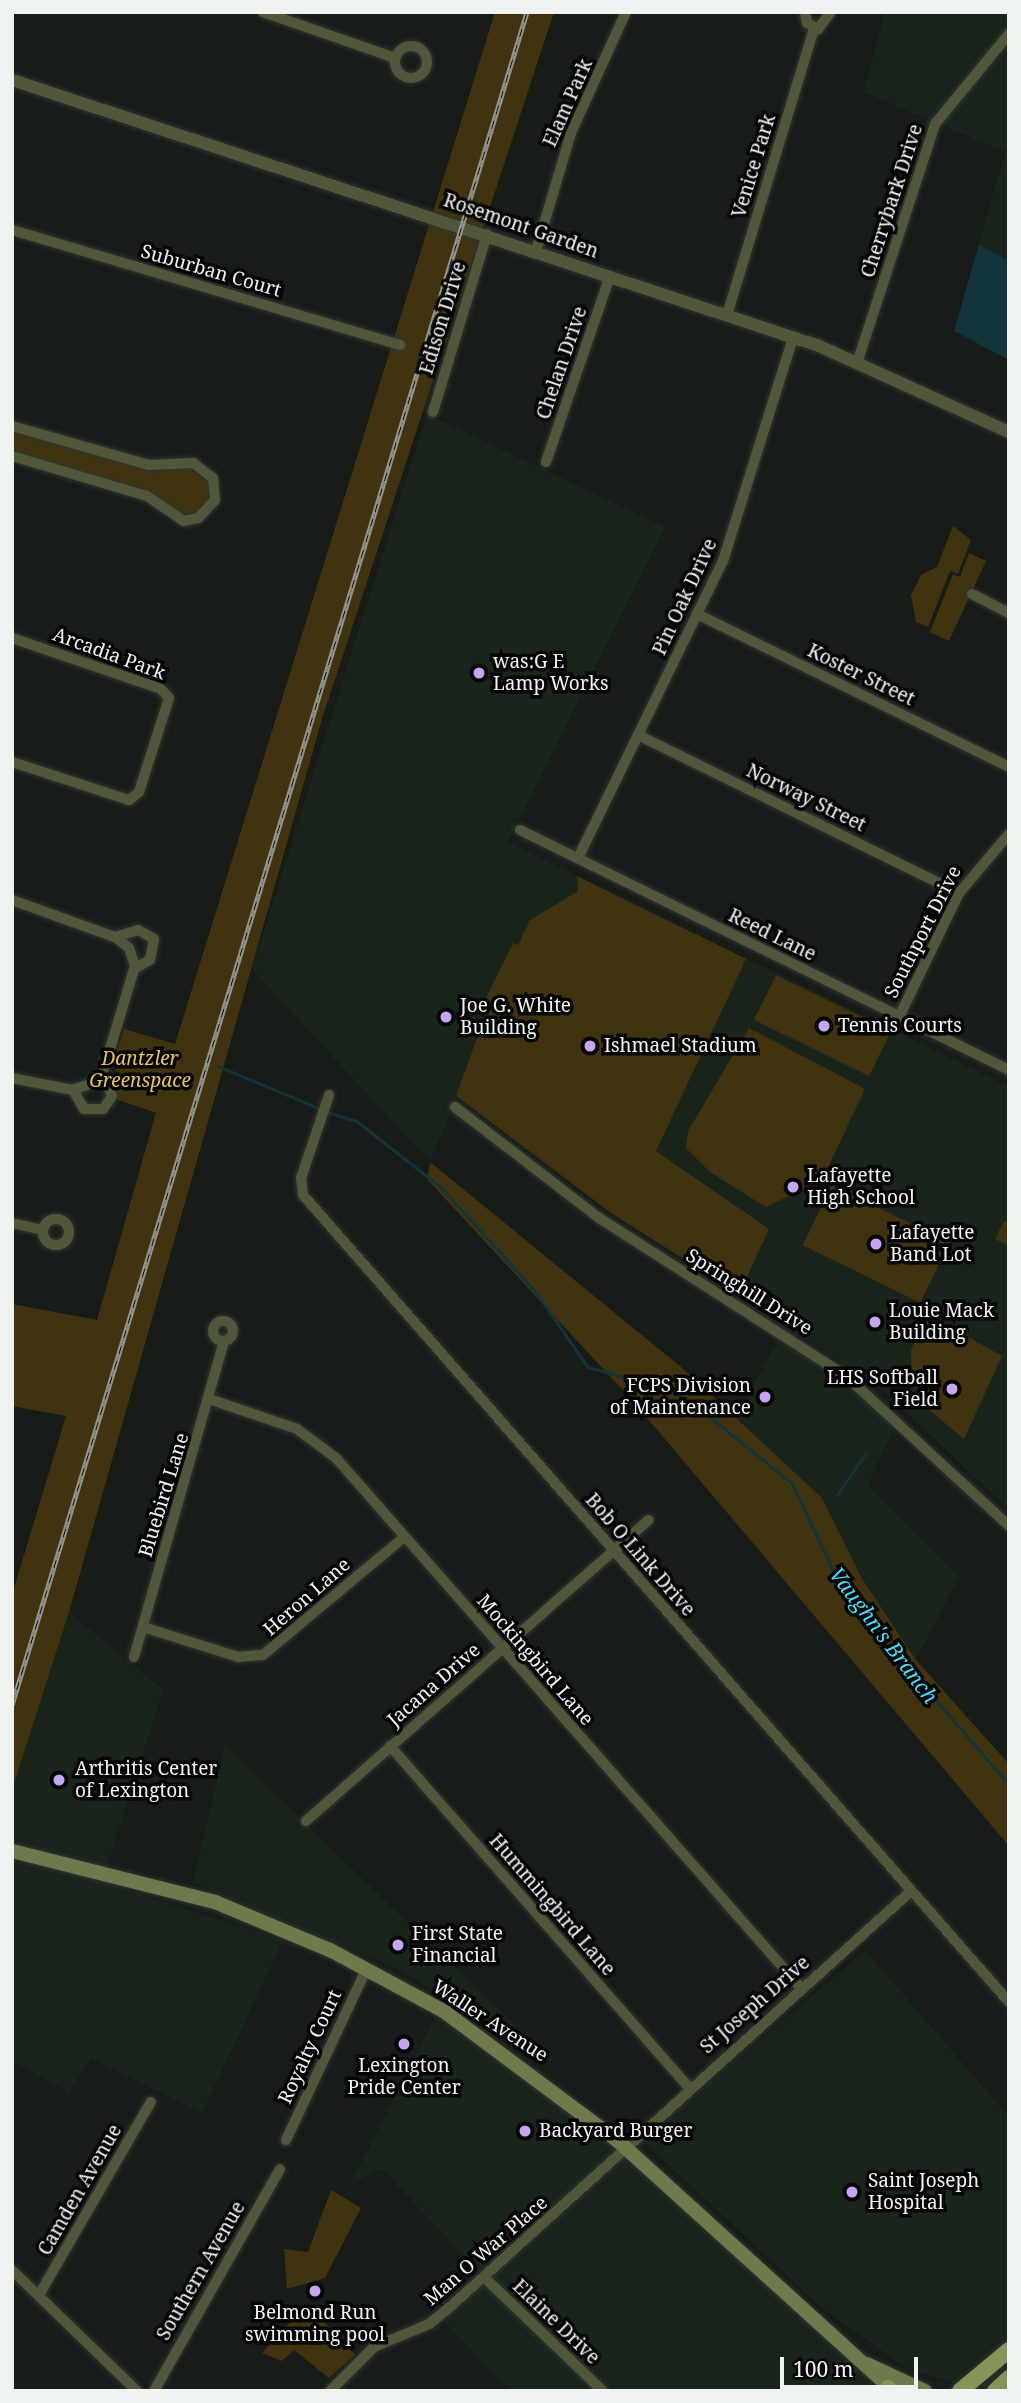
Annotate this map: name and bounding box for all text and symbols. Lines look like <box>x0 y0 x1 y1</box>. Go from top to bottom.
street label: Elam Park <box>539 56 597 150</box>
street label: Venice Park <box>727 112 781 220</box>
street label: Cherrybark Drive <box>856 121 928 281</box>
street label: Rosemont Garden <box>441 189 601 263</box>
street label: Suburban Court <box>138 240 284 302</box>
street label: Edison Drive <box>415 259 471 377</box>
street label: Chelan Drive <box>532 304 592 422</box>
street label: Pin Oak Drive <box>648 535 722 659</box>
street label: Arcadia Park <box>50 623 168 685</box>
street label: Koster Street <box>804 639 918 711</box>
place label: was:G E Lamp Works <box>493 651 608 695</box>
marker: was:G E Lamp Works <box>471 665 487 681</box>
street label: Norway Street <box>743 759 869 837</box>
street label: Southport Drive <box>880 862 966 1002</box>
street label: Reed Lane <box>725 904 819 966</box>
place label: Joe G. White Building <box>460 995 571 1039</box>
marker: Joe G. White Building <box>438 1009 454 1025</box>
place label: Tennis Courts <box>838 1015 962 1037</box>
marker: Tennis Courts <box>816 1018 832 1034</box>
place label: Ishmael Stadium <box>604 1035 757 1057</box>
marker: Ishmael Stadium <box>582 1038 598 1054</box>
park label: Dantzler Greenspace <box>89 1048 191 1092</box>
place label: Lafayette High School <box>807 1165 915 1209</box>
marker: Lafayette High School <box>785 1179 801 1195</box>
place label: Lafayette Band Lot <box>890 1222 974 1266</box>
marker: Lafayette Band Lot <box>868 1236 884 1252</box>
street label: Springhill Drive <box>682 1244 816 1340</box>
place label: Louie Mack Building <box>889 1300 994 1344</box>
marker: Louie Mack Building <box>867 1314 883 1330</box>
place label: LHS Softball Field <box>827 1367 938 1411</box>
place label: FCPS Division of Maintenance <box>610 1375 751 1419</box>
marker: LHS Softball Field <box>944 1381 960 1397</box>
marker: FCPS Division of Maintenance <box>757 1389 773 1405</box>
street label: Bluebird Lane <box>134 1430 194 1560</box>
street label: Bob O Link Drive <box>580 1489 700 1621</box>
street label: Heron Lane <box>259 1553 355 1641</box>
water label: Vaughn's Branch <box>825 1562 943 1708</box>
street label: Mockingbird Lane <box>472 1590 598 1730</box>
street label: Jacana Drive <box>383 1639 485 1731</box>
place label: Arthritis Center of Lexington <box>75 1758 217 1802</box>
marker: Arthritis Center of Lexington <box>49 1770 69 1790</box>
street label: Hummingbird Lane <box>484 1830 620 1980</box>
place label: First State Financial <box>412 1923 503 1967</box>
marker: First State Financial <box>390 1937 406 1953</box>
street label: St Joseph Drive <box>696 1951 814 2059</box>
street label: Waller Avenue <box>428 1975 552 2067</box>
street label: Royalty Court <box>274 1986 346 2108</box>
marker: Lexington Pride Center <box>396 2036 412 2052</box>
place label: Lexington Pride Center <box>347 2055 461 2099</box>
place label: Backyard Burger <box>539 2120 692 2142</box>
street label: Camden Avenue <box>33 2121 127 2259</box>
marker: Backyard Burger <box>517 2123 533 2139</box>
place label: Saint Joseph Hospital <box>868 2170 979 2214</box>
marker: Saint Joseph Hospital <box>842 2182 862 2202</box>
street label: Man O War Place <box>420 2191 552 2311</box>
street label: Southern Avenue <box>152 2198 250 2344</box>
street label: Elaine Drive <box>508 2275 604 2369</box>
marker: Belmond Run swimming pool <box>307 2283 323 2299</box>
place label: Belmond Run swimming pool <box>245 2302 385 2346</box>
scale bar <box>783 2344 921 2388</box>
text: 100 m <box>793 2355 854 2383</box>

